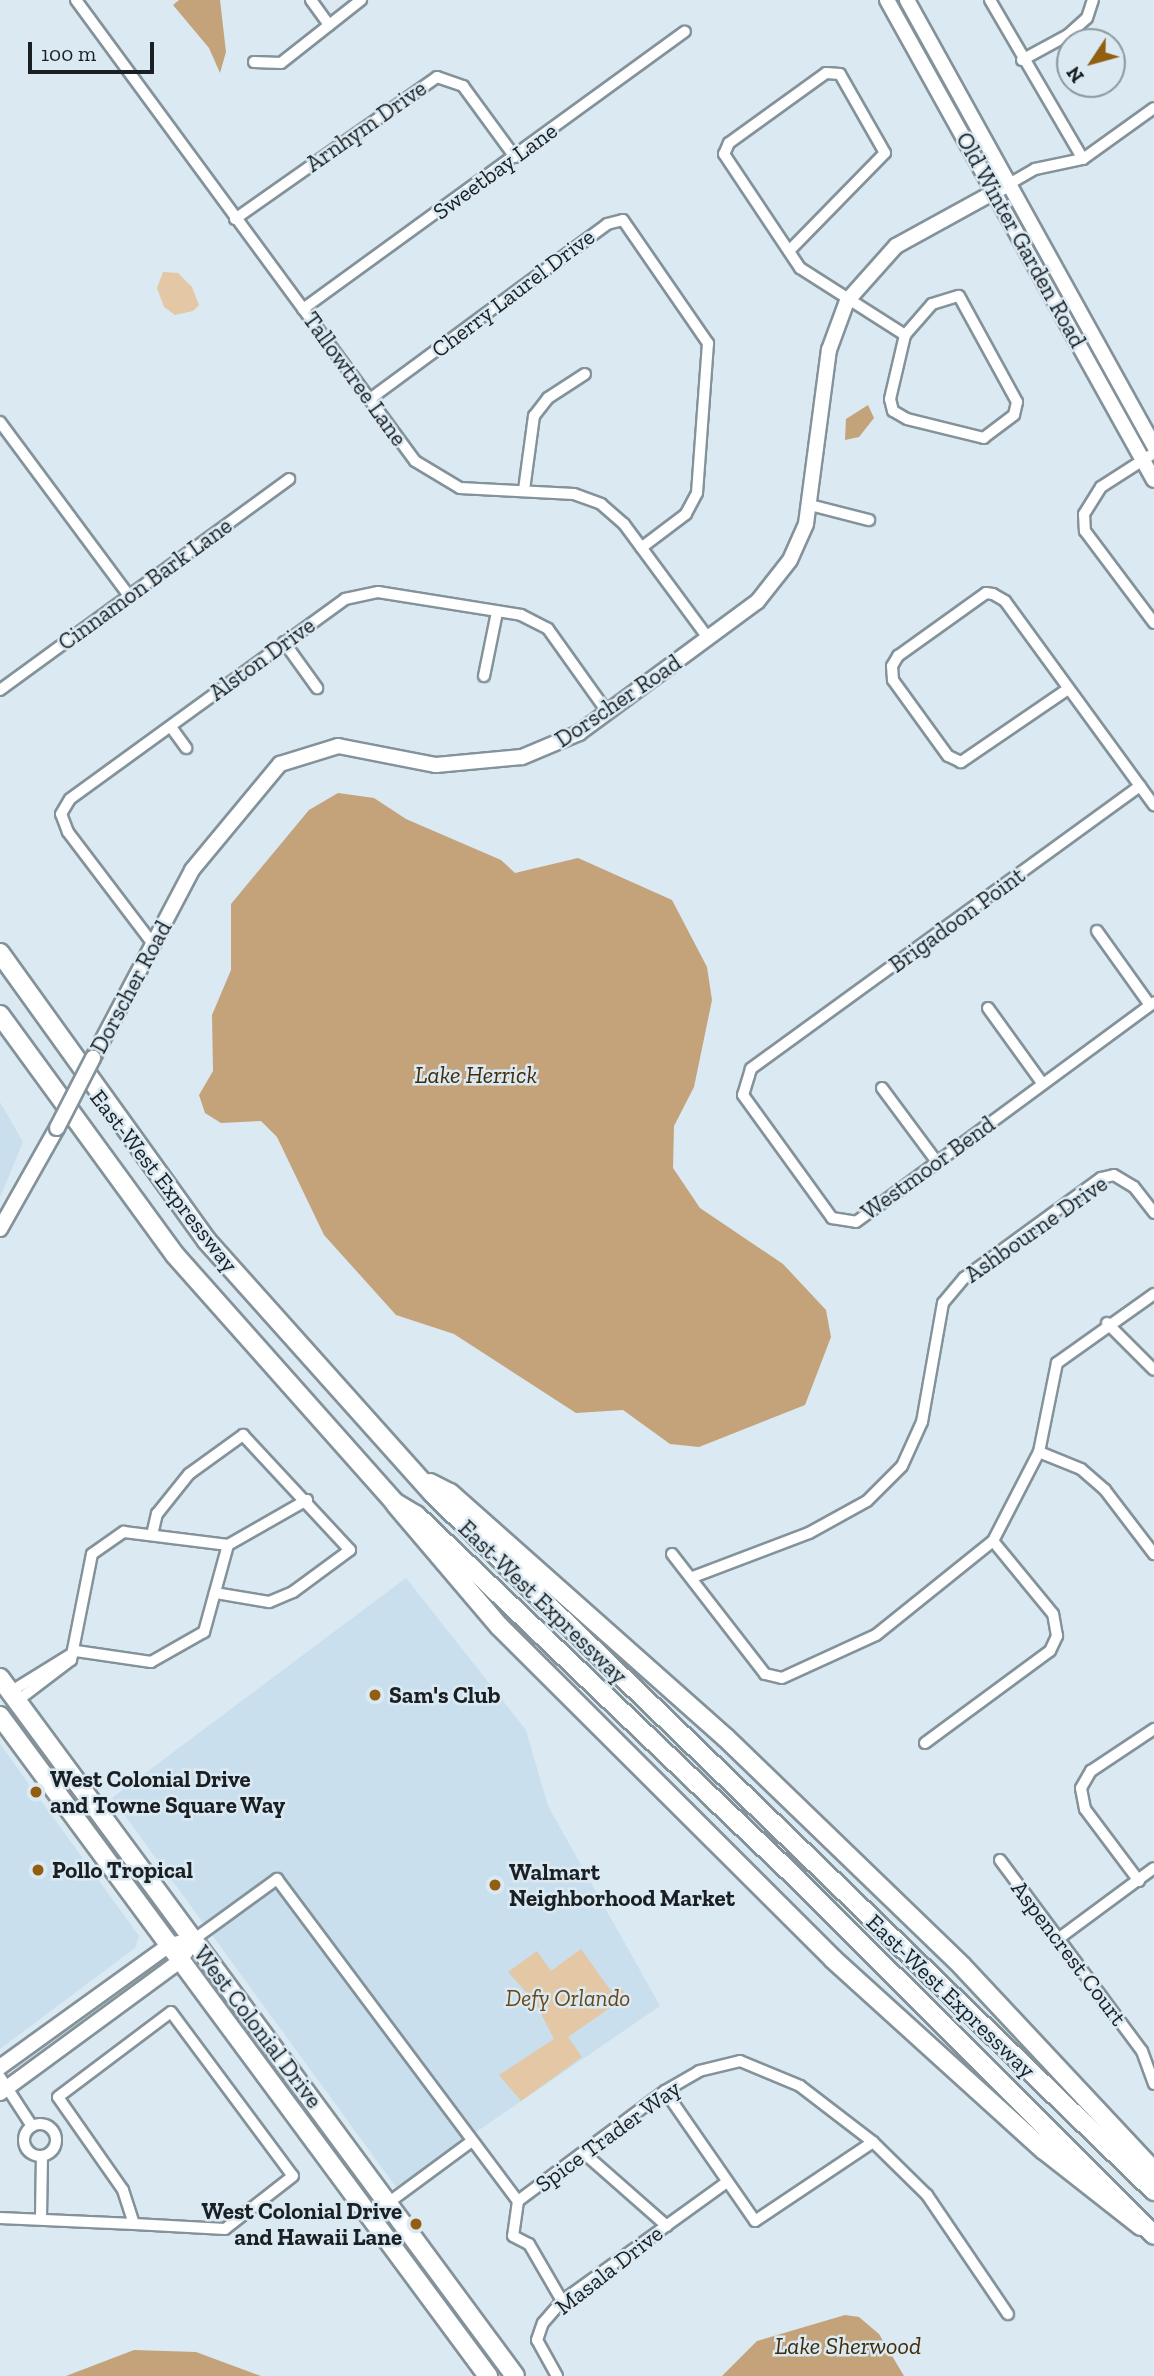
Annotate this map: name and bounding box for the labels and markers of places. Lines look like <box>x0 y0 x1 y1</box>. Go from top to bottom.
place label: Sam's Club <box>389 1681 500 1709</box>
marker: Sam's Club <box>367 1687 383 1703</box>
place label: West Colonial Drive and Towne Square Way <box>50 1765 286 1819</box>
marker: West Colonial Drive and Towne Square Way <box>28 1784 44 1800</box>
place label: Pollo Tropical <box>52 1856 193 1884</box>
place label: Walmart Neighborhood Market <box>509 1858 735 1912</box>
marker: Pollo Tropical <box>30 1862 46 1878</box>
marker: Walmart Neighborhood Market <box>487 1877 503 1893</box>
place label: West Colonial Drive and Hawaii Lane <box>201 2197 402 2251</box>
marker: West Colonial Drive and Hawaii Lane <box>408 2216 424 2232</box>

